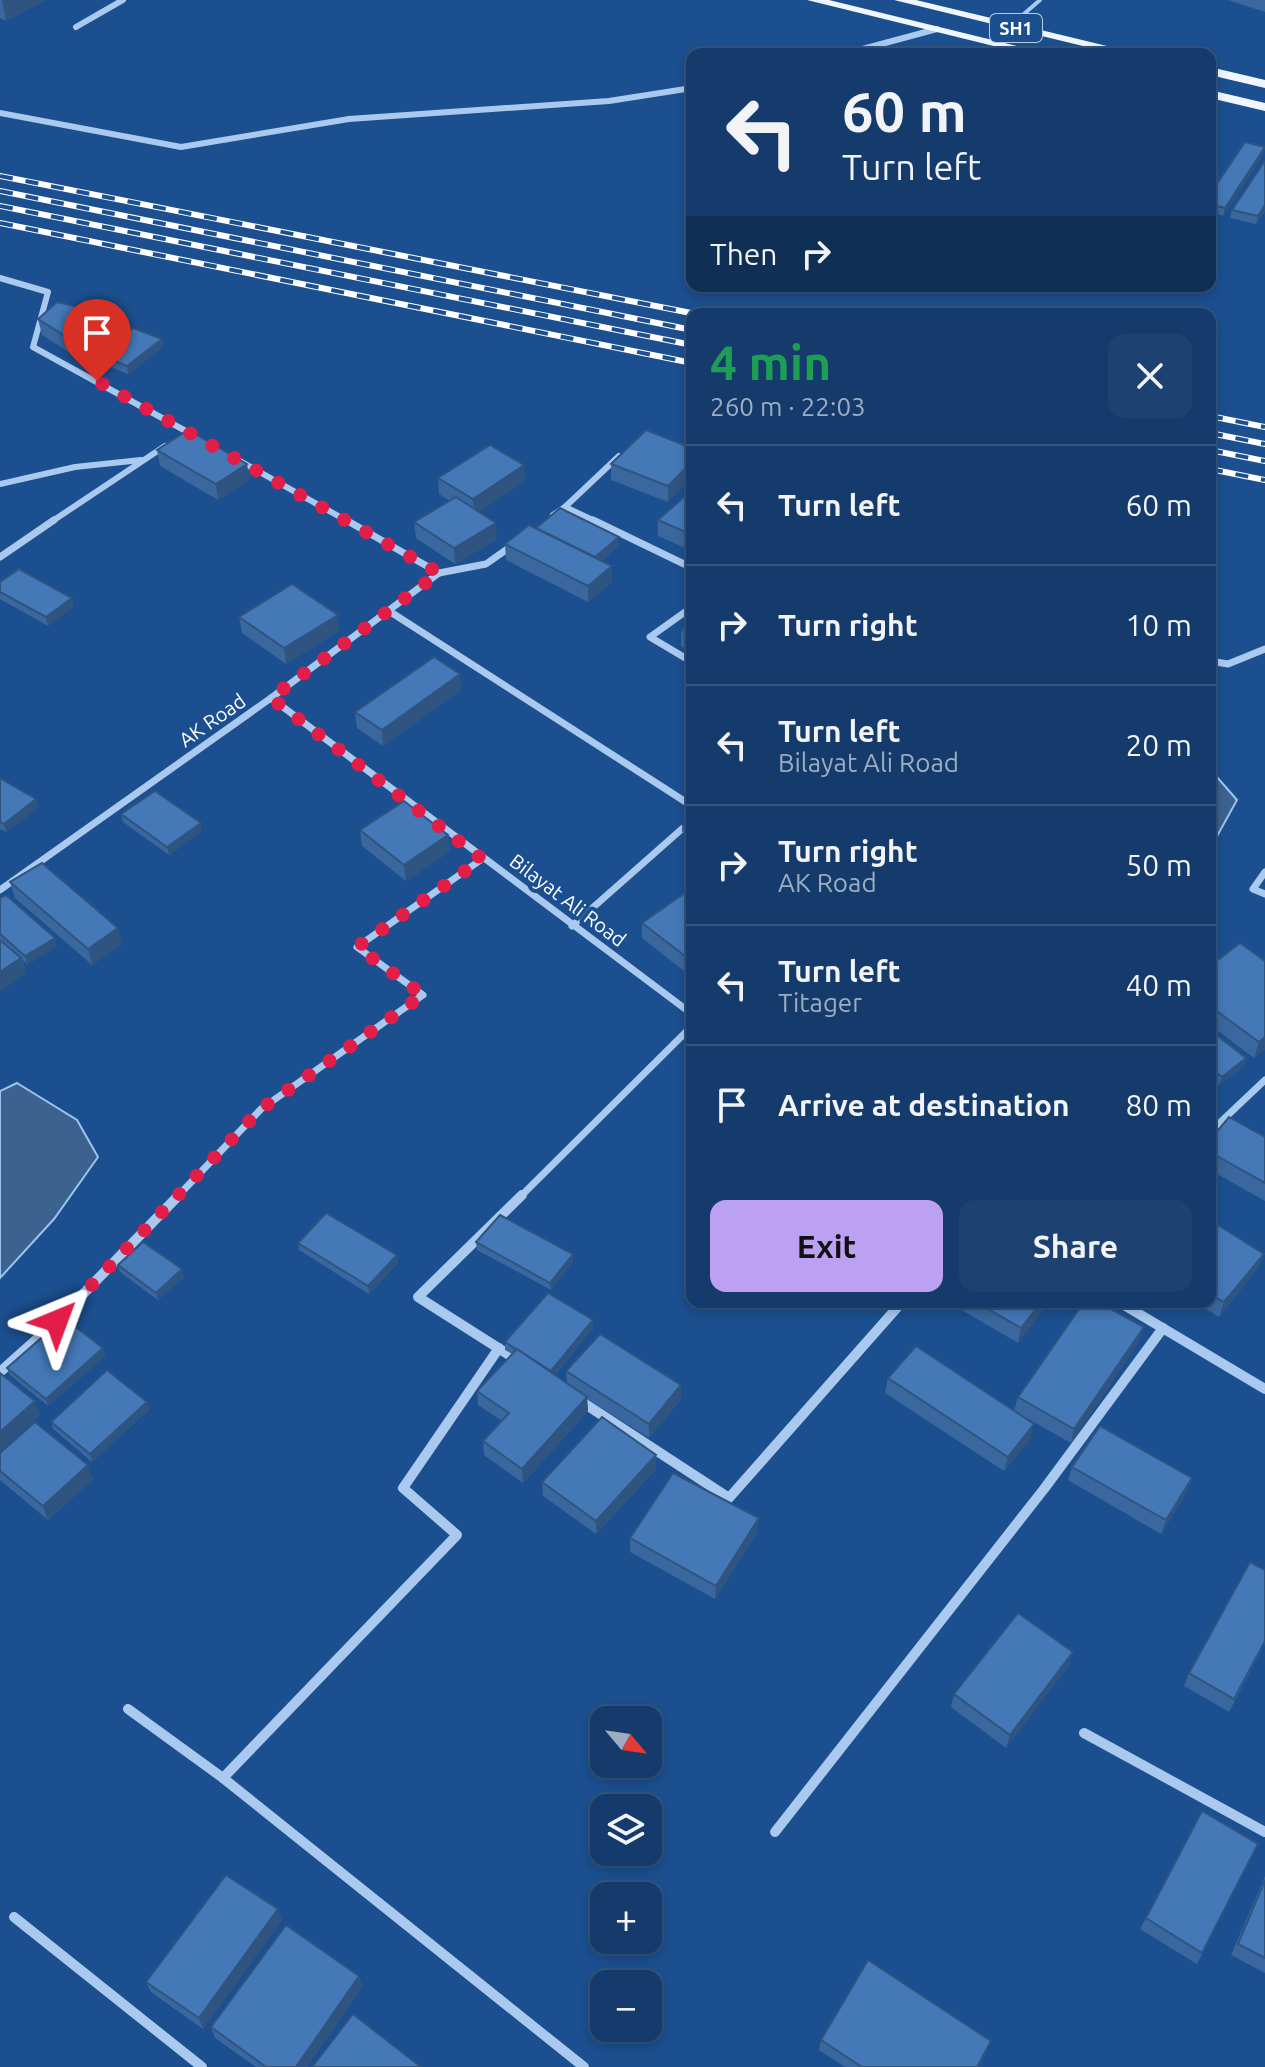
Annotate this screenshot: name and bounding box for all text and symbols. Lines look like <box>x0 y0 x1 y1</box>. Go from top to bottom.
road number: SH1 <box>990 14 1042 42</box>
icon: left <box>710 80 814 184</box>
text: 60 m <box>842 80 967 143</box>
text: Turn left <box>842 146 981 187</box>
icon: right <box>794 232 838 276</box>
text: Then <box>710 237 778 271</box>
pin <box>63 299 131 381</box>
icon: arrive <box>75 311 119 355</box>
button: close <box>1108 334 1192 418</box>
text: 4 min <box>710 335 831 389</box>
text: 260 m · 22:03 <box>710 392 866 421</box>
icon: left <box>710 483 754 527</box>
text: Turn left <box>778 488 900 522</box>
text: 60 m <box>1125 488 1192 522</box>
icon: right <box>710 603 754 647</box>
text: Turn right <box>778 608 918 642</box>
text: 10 m <box>1125 608 1192 642</box>
street label: AK Road <box>174 689 250 751</box>
text: Turn left <box>778 714 900 748</box>
icon: left <box>710 723 754 767</box>
text: 20 m <box>1125 728 1192 762</box>
text: Bilayat Ali Road <box>778 748 959 777</box>
text: Turn right <box>778 834 918 868</box>
icon: right <box>710 843 754 887</box>
text: 50 m <box>1125 848 1192 882</box>
street label: Bilayat Ali Road <box>505 849 631 951</box>
text: AK Road <box>778 868 877 897</box>
text: Turn left <box>778 954 900 988</box>
icon: left <box>710 963 754 1007</box>
text: 40 m <box>1125 968 1192 1002</box>
text: Titager <box>778 988 862 1017</box>
icon: arrive <box>710 1083 754 1127</box>
text: Arrive at destination <box>778 1088 1070 1122</box>
text: 80 m <box>1125 1088 1192 1122</box>
button: Exit <box>710 1200 943 1292</box>
button: Share <box>959 1200 1192 1292</box>
position arrow <box>15 1279 99 1363</box>
north arrow <box>590 1706 662 1778</box>
map controls <box>590 1706 662 2042</box>
button: layers <box>590 1794 662 1866</box>
button: + <box>590 1882 662 1954</box>
button: − <box>590 1970 662 2042</box>

